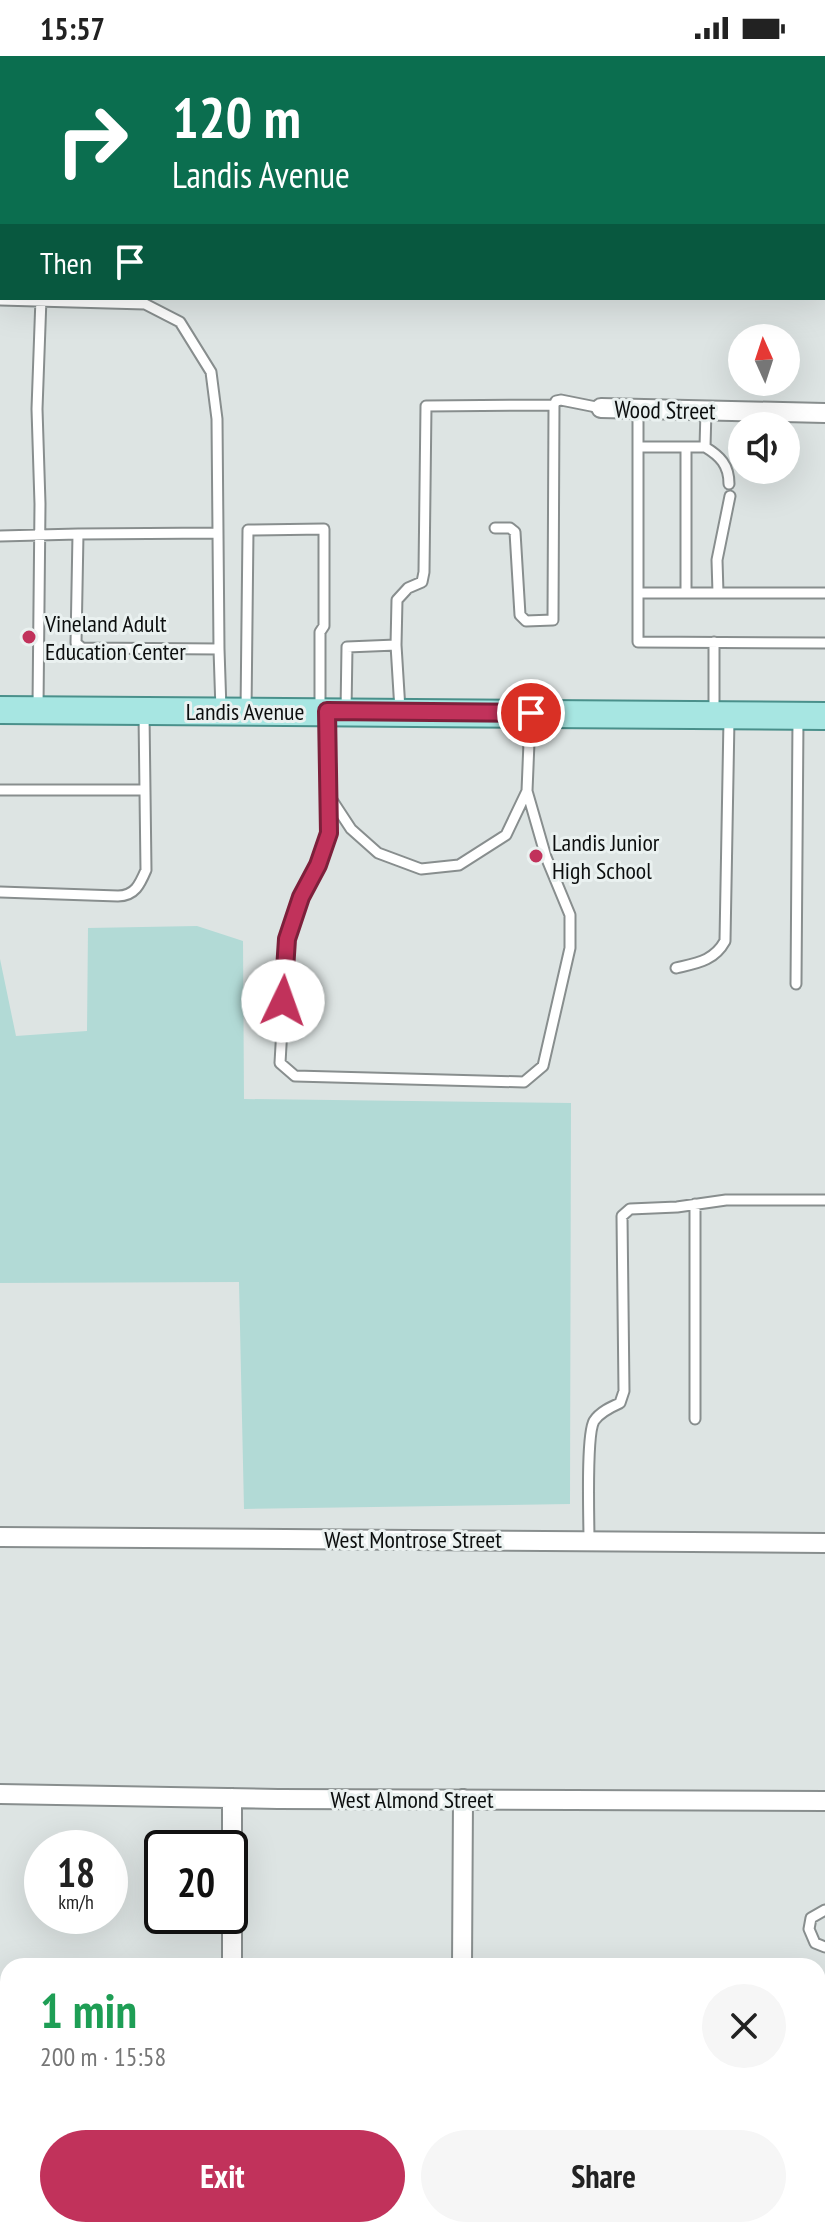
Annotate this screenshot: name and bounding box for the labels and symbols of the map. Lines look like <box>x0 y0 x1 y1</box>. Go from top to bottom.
north arrow <box>728 324 800 396</box>
street label: Wood Street <box>614 394 716 426</box>
place label: Vineland Adult Education Center <box>44 608 186 667</box>
marker: Vineland Adult Education Center <box>20 628 38 646</box>
pin <box>497 679 565 747</box>
street label: Landis Avenue <box>186 696 304 727</box>
place label: Landis Junior High School <box>552 827 660 886</box>
marker: Landis Junior High School <box>527 847 545 865</box>
position arrow <box>241 959 325 1043</box>
street label: West Montrose Street <box>324 1524 502 1555</box>
street label: West Almond Street <box>331 1784 494 1815</box>
speed limit sign: 20 <box>144 1830 248 1934</box>

